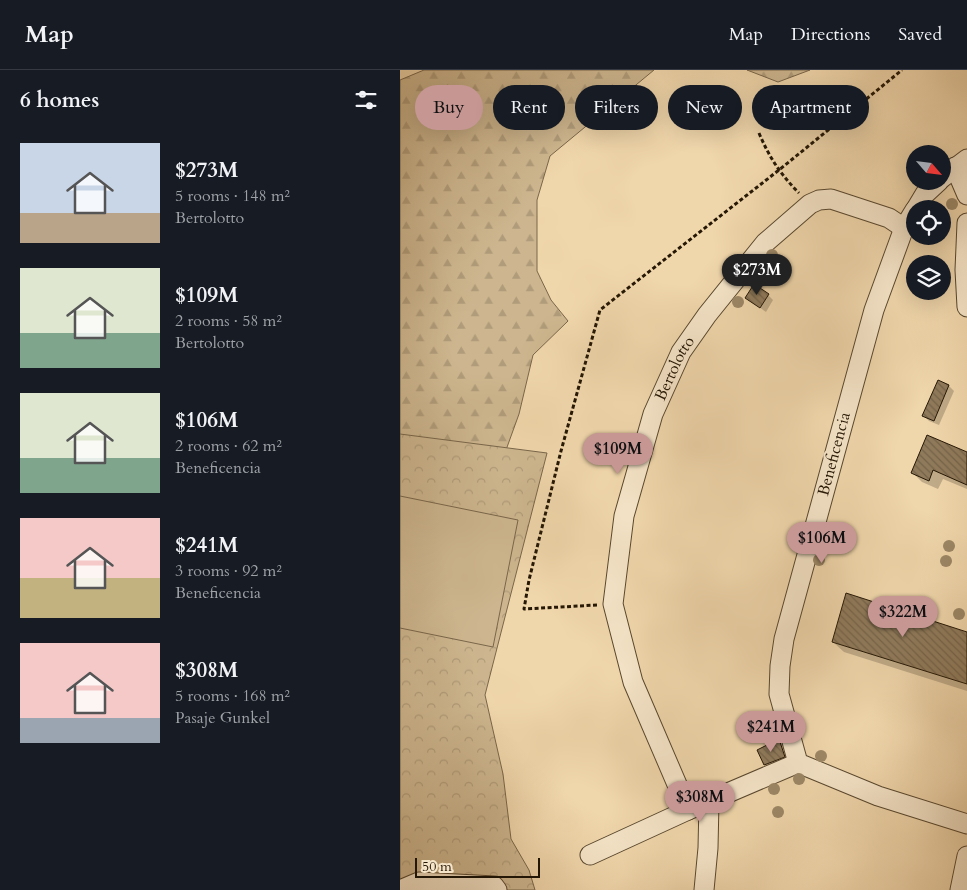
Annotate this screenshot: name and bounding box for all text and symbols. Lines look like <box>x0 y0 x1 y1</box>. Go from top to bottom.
text: Map <box>25 18 74 51</box>
text: Map <box>729 22 763 47</box>
text: Directions <box>791 22 870 47</box>
text: Saved <box>898 22 942 47</box>
chip: Buy <box>415 85 483 130</box>
chip: Rent <box>493 85 565 130</box>
chip: Filters <box>575 85 658 130</box>
chip: New <box>668 85 742 130</box>
chip: Apartment <box>752 85 869 130</box>
text: 6 homes <box>20 86 99 115</box>
icon: filters <box>352 86 380 114</box>
north arrow <box>906 145 951 190</box>
map controls <box>906 145 951 300</box>
text: $273M <box>175 156 238 185</box>
icon: home <box>60 163 120 223</box>
text: 5 rooms · 148 m² <box>175 185 290 207</box>
button: locate <box>906 200 951 245</box>
text: Bertolotto <box>175 207 244 229</box>
pin: $273M <box>722 254 792 296</box>
button: layers <box>906 255 951 300</box>
text: $273M <box>733 259 781 281</box>
text: $109M <box>175 281 238 310</box>
icon: home <box>60 288 120 348</box>
text: 2 rooms · 58 m² <box>175 310 282 332</box>
street label: Bertolotto <box>649 331 700 404</box>
text: Bertolotto <box>175 332 244 354</box>
text: $106M <box>175 406 238 435</box>
street label: Beneficencia <box>812 410 856 498</box>
icon: home <box>60 413 120 473</box>
pin: $109M <box>583 432 653 475</box>
text: 2 rooms · 62 m² <box>175 435 282 457</box>
text: $109M <box>594 438 642 460</box>
text: Beneficencia <box>175 457 261 479</box>
pin: $106M <box>787 522 857 564</box>
text: $106M <box>798 527 846 549</box>
text: $241M <box>175 531 238 560</box>
icon: home <box>60 538 120 598</box>
text: 3 rooms · 92 m² <box>175 560 282 582</box>
text: Beneficencia <box>175 582 261 604</box>
pin: $322M <box>868 596 938 638</box>
text: $322M <box>879 601 927 623</box>
text: $308M <box>175 656 238 685</box>
icon: home <box>60 663 120 723</box>
text: 5 rooms · 168 m² <box>175 685 290 707</box>
text: Pasaje Gunkel <box>175 707 270 729</box>
pin: $241M <box>736 710 806 753</box>
text: $241M <box>747 716 795 738</box>
pin: $308M <box>665 780 735 823</box>
text: $308M <box>676 786 724 808</box>
scale bar <box>415 855 540 878</box>
text: 50 m <box>422 857 452 876</box>

